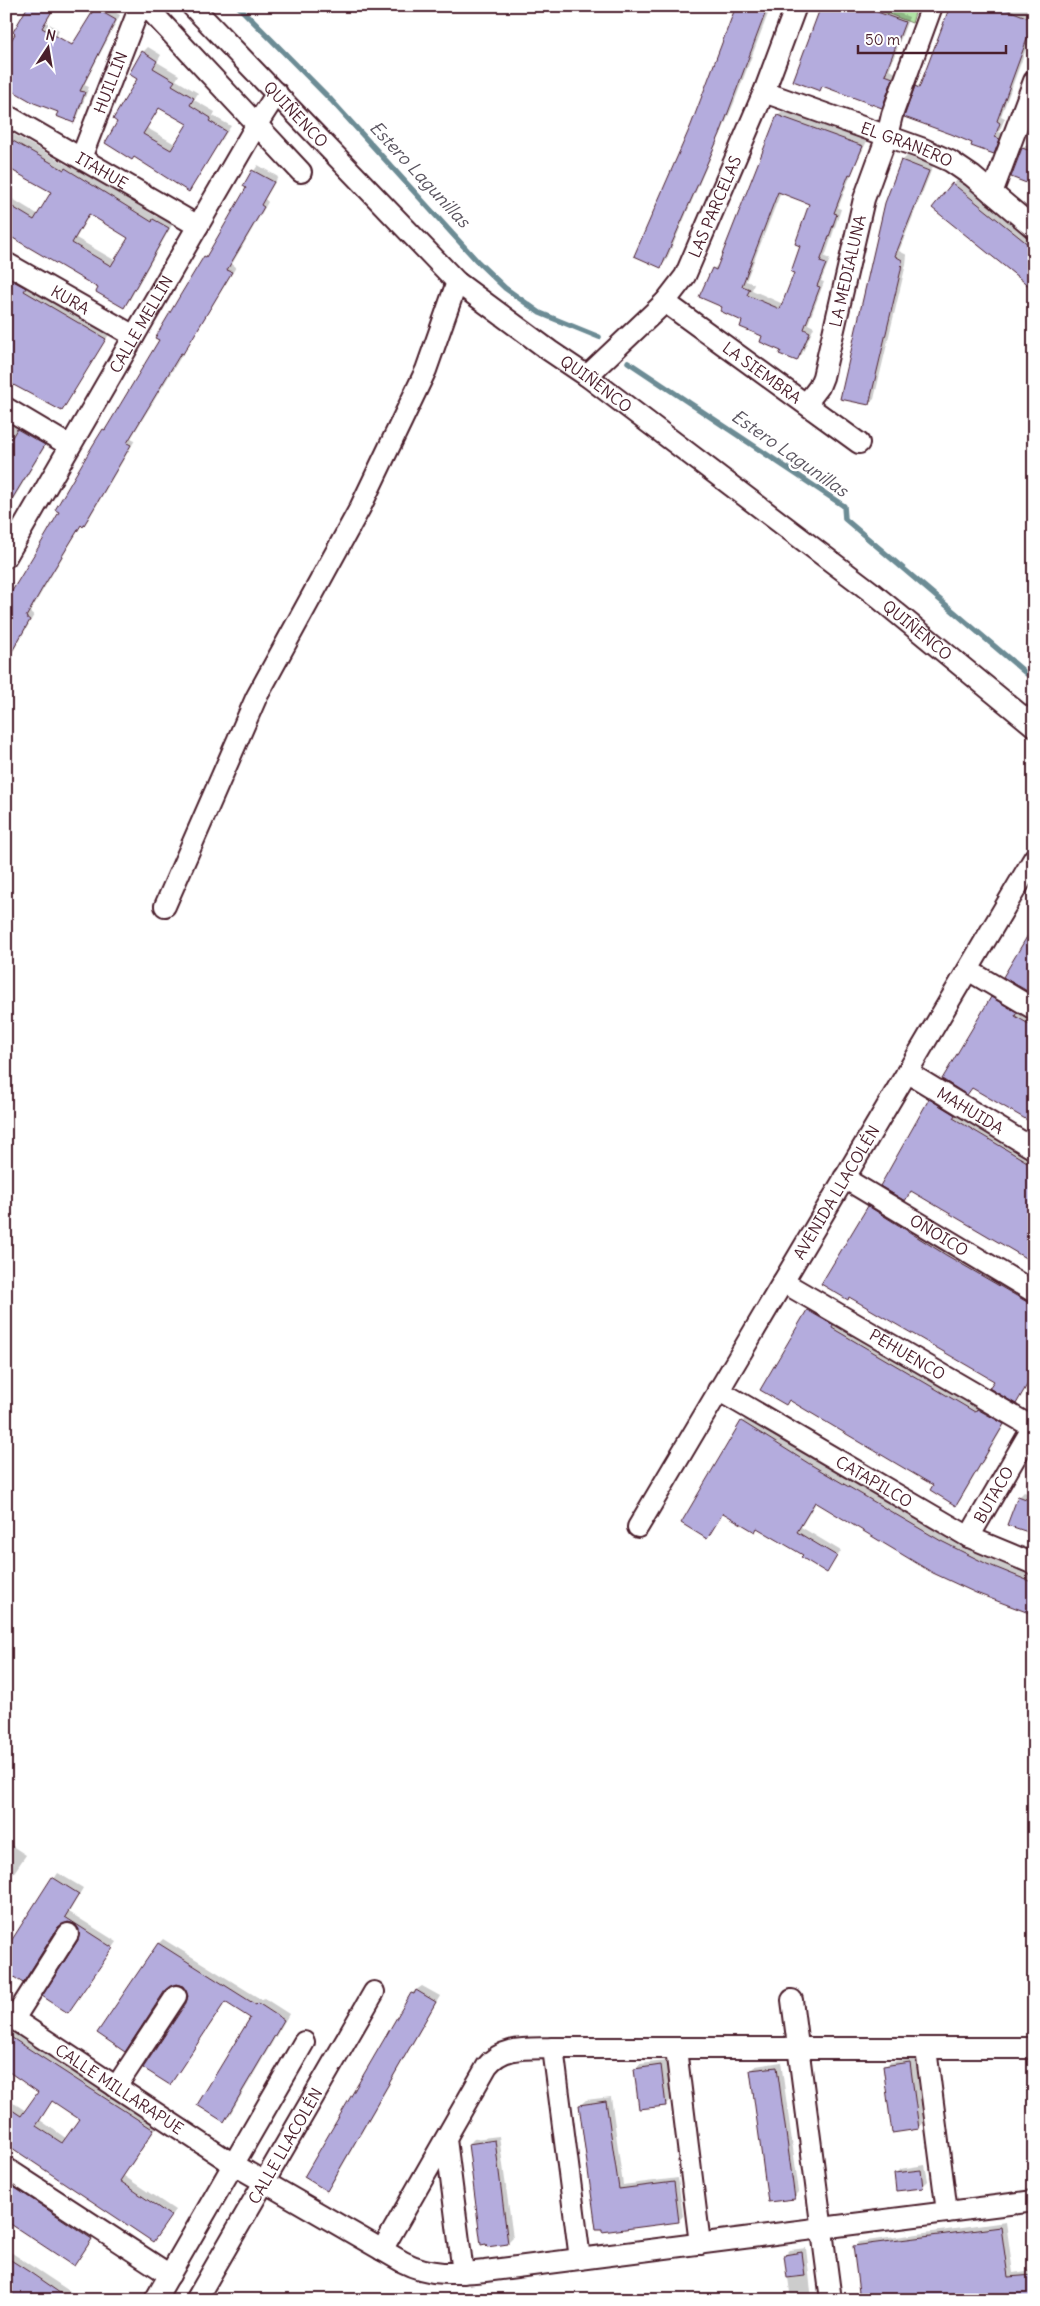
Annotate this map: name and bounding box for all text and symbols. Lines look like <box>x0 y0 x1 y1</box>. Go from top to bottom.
north arrow <box>22 22 72 72</box>
scale bar <box>858 22 1005 54</box>
text: N <box>44 25 57 45</box>
text: 50 m <box>865 30 900 49</box>
street label: HUILLÍN <box>89 49 131 116</box>
street label: QUIÑENCO <box>260 77 332 151</box>
water label: Estero Lagunillas <box>365 116 476 233</box>
street label: EL GRANERO <box>858 117 956 171</box>
street label: ITAHUE <box>72 148 132 193</box>
street label: LAS PARCELAS <box>684 152 746 260</box>
street label: LA MEDIALUNA <box>825 213 870 329</box>
street label: CALLE MELLÍN <box>105 272 177 377</box>
street label: KURA <box>47 281 93 319</box>
street label: LA SIEMBRA <box>719 337 805 408</box>
street label: QUIÑENCO <box>556 351 636 417</box>
water label: Estero Lagunillas <box>727 404 854 503</box>
street label: QUIÑENCO <box>879 596 956 665</box>
street label: MAHUIDA <box>933 1083 1007 1138</box>
street label: AVENIDA LLACOLÉN <box>789 1122 884 1263</box>
street label: OÑOICO <box>906 1210 972 1260</box>
street label: PEHUENCO <box>866 1325 949 1384</box>
street label: CATAPILCO <box>832 1451 916 1512</box>
street label: BUTACO <box>969 1463 1018 1526</box>
street label: CALLE MILLARAPUE <box>52 2039 187 2139</box>
street label: CALLE LLACOLÉN <box>244 2084 327 2208</box>

